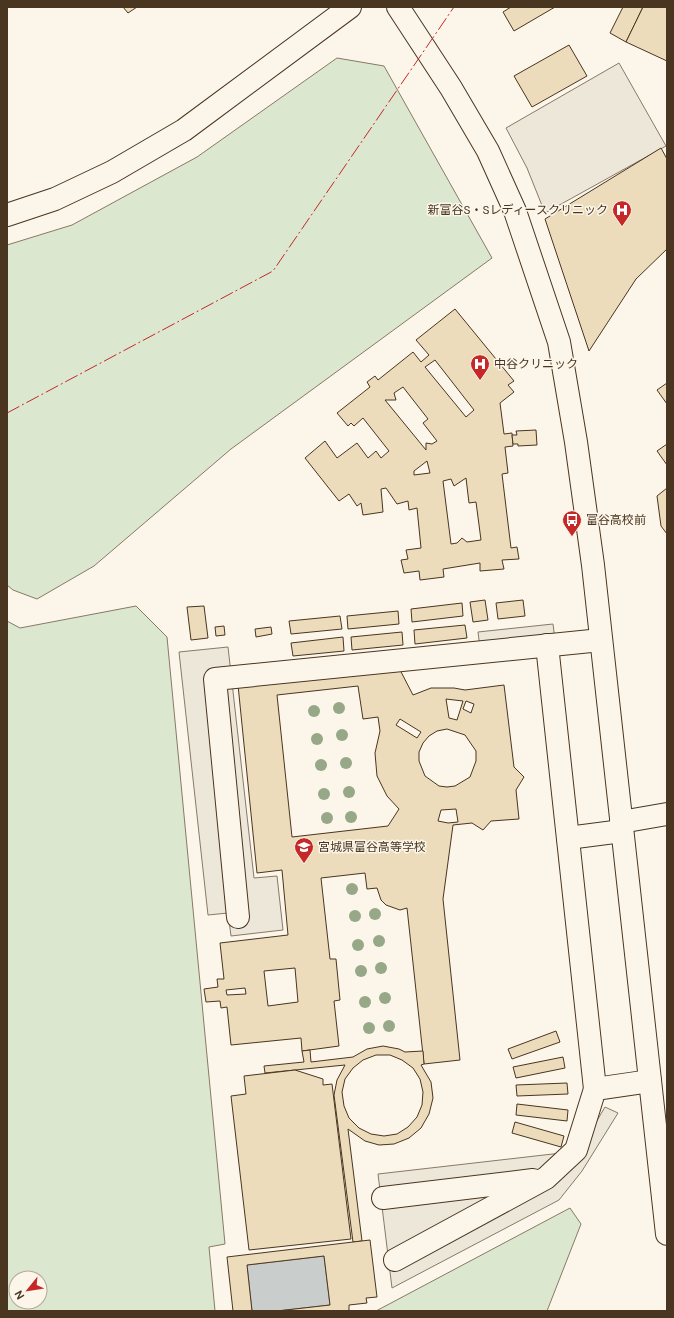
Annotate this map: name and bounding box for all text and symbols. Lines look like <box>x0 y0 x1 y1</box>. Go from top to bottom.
hospital icon: 新富谷S・Sレディースクリニック <box>611 199 633 227</box>
place label: 新富谷S・Sレディースクリニック <box>428 202 608 218</box>
hospital icon: 中谷クリニック <box>469 353 491 381</box>
place label: 中谷クリニック <box>494 356 578 372</box>
bus stop icon: 富谷高校前 <box>561 509 583 537</box>
place label: 富谷高校前 <box>586 512 646 528</box>
school or university icon: 宮城県富谷高等学校 <box>293 836 315 864</box>
place label: 宮城県富谷高等学校 <box>318 839 426 855</box>
north arrow <box>8 1270 48 1310</box>
text: N <box>11 1288 27 1302</box>

